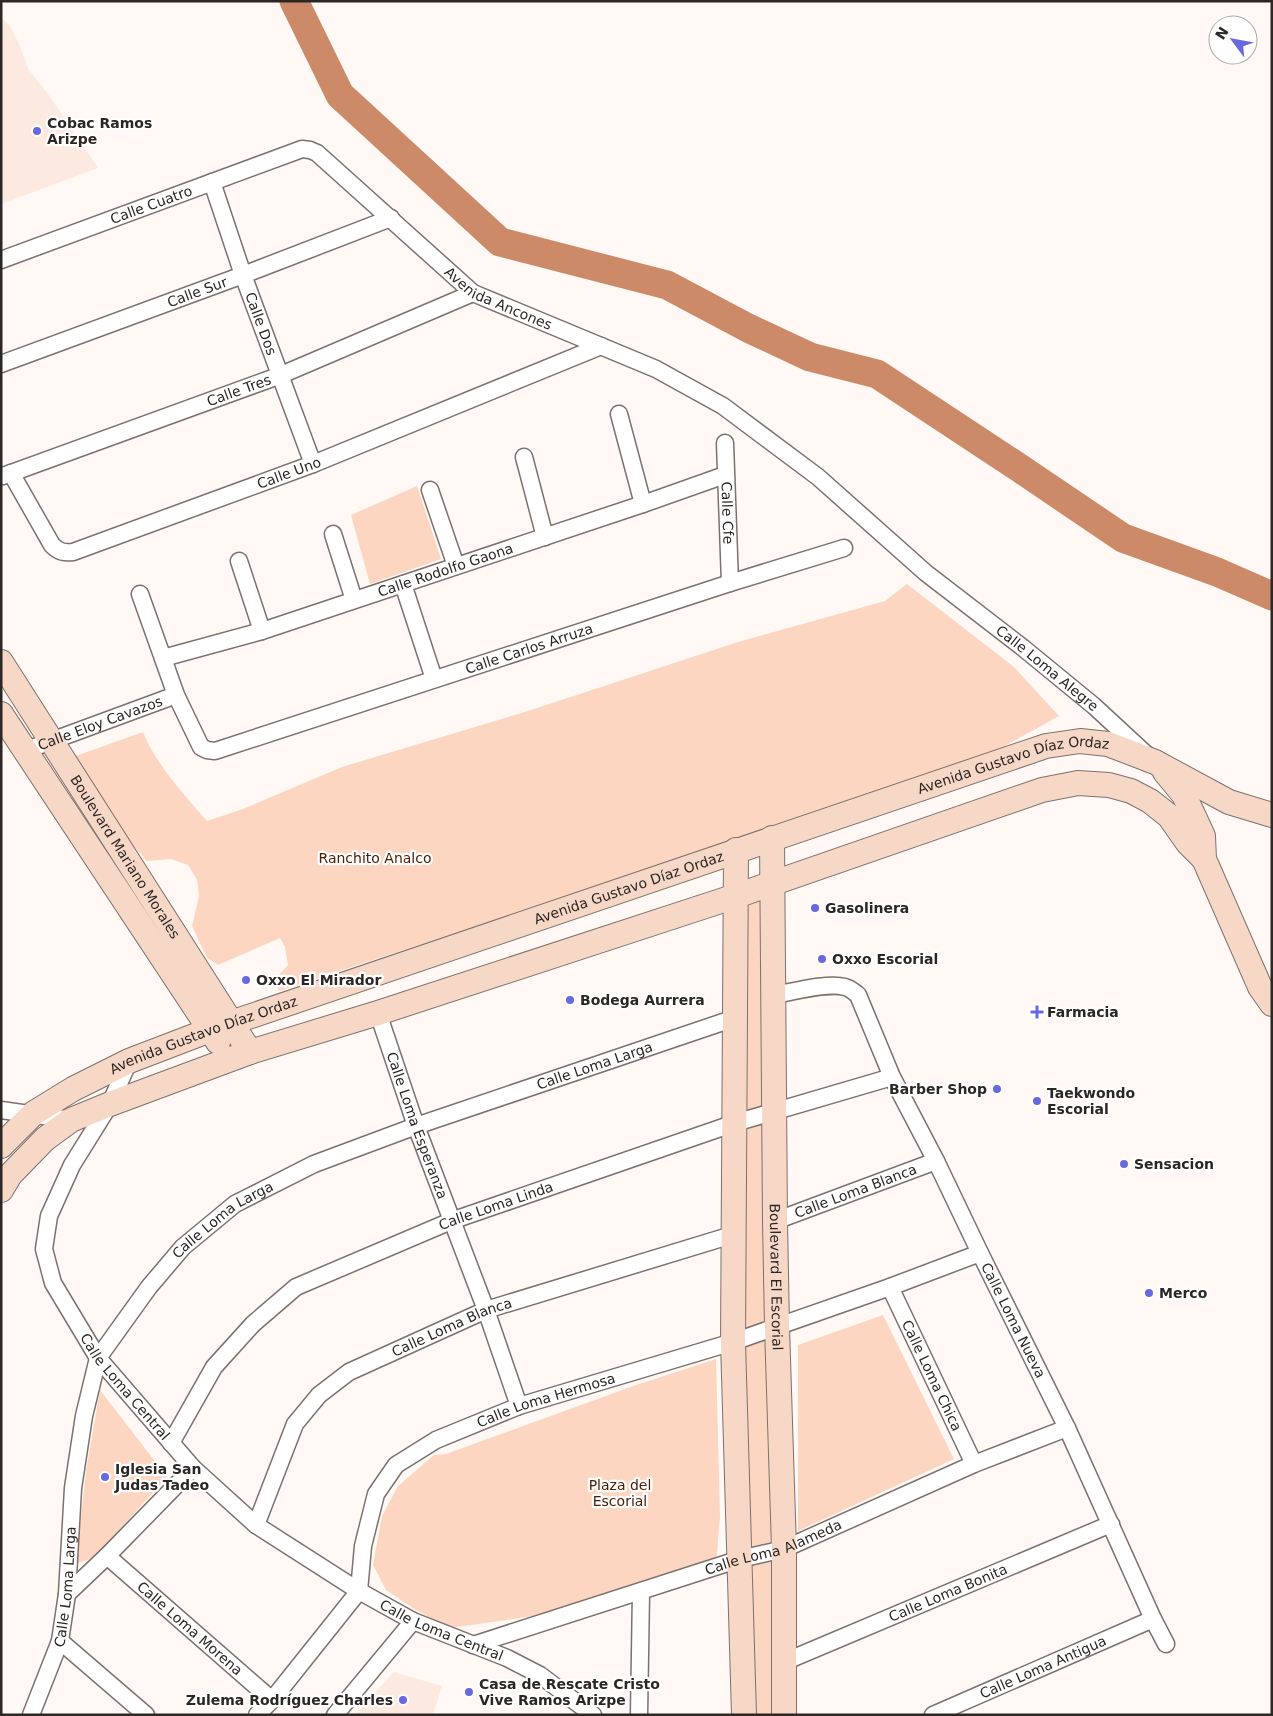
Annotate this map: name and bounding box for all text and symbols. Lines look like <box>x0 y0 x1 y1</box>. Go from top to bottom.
north arrow <box>1208 15 1258 65</box>
text: N <box>1212 24 1232 42</box>
place label: Cobac Ramos Arizpe <box>47 115 152 147</box>
marker: Cobac Ramos Arizpe <box>31 125 43 137</box>
street label: Calle Cuatro <box>108 182 194 227</box>
street label: Avenida Ancones <box>442 264 554 333</box>
street label: Calle Sur <box>165 273 230 310</box>
street label: Calle Dos <box>242 290 280 357</box>
street label: Calle Tres <box>205 371 273 409</box>
street label: Calle Uno <box>255 454 323 492</box>
street label: Calle Cfe <box>718 481 737 545</box>
street label: Calle Rodolfo Gaona <box>376 540 515 600</box>
street label: Calle Carlos Arruza <box>463 620 595 677</box>
street label: Calle Loma Alegre <box>993 622 1102 714</box>
street label: Calle Eloy Cavazos <box>35 693 165 753</box>
street label: Avenida Gustavo Díaz Ordaz <box>915 733 1110 797</box>
street label: Boulevard Mariano Morales <box>67 772 183 942</box>
street label: Avenida Gustavo Díaz Ordaz <box>532 848 726 927</box>
park label: Ranchito Analco <box>318 850 432 866</box>
place label: Gasolinera <box>825 900 909 916</box>
marker: Gasolinera <box>809 902 821 914</box>
place label: Oxxo Escorial <box>832 951 938 967</box>
marker: Oxxo Escorial <box>816 953 828 965</box>
place label: Oxxo El Mirador <box>256 972 381 988</box>
marker: Oxxo El Mirador <box>240 974 252 986</box>
place label: Bodega Aurrera <box>580 992 705 1008</box>
street label: Avenida Gustavo Díaz Ordaz <box>107 993 300 1077</box>
marker: Bodega Aurrera <box>564 994 576 1006</box>
place label: Farmacia <box>1047 1004 1119 1020</box>
marker: Farmacia <box>1031 1006 1043 1018</box>
street label: Calle Loma Larga <box>534 1038 655 1093</box>
street label: Calle Loma Esperanza <box>384 1050 451 1201</box>
place label: Barber Shop <box>889 1081 987 1097</box>
marker: Barber Shop <box>991 1083 1003 1095</box>
place label: Taekwondo Escorial <box>1047 1085 1136 1117</box>
marker: Taekwondo Escorial <box>1031 1095 1043 1107</box>
place label: Sensacion <box>1134 1156 1214 1172</box>
marker: Sensacion <box>1118 1158 1130 1170</box>
street label: Calle Loma Blanca <box>792 1161 919 1221</box>
street label: Calle Loma Larga <box>169 1178 276 1262</box>
street label: Calle Loma Linda <box>436 1178 555 1233</box>
street label: Boulevard El Escorial <box>767 1203 786 1351</box>
street label: Calle Loma Nueva <box>978 1260 1049 1381</box>
place label: Merco <box>1159 1285 1208 1301</box>
marker: Merco <box>1143 1287 1155 1299</box>
street label: Calle Loma Blanca <box>389 1295 514 1360</box>
street label: Calle Loma Chica <box>899 1317 965 1434</box>
street label: Calle Loma Central <box>77 1330 173 1443</box>
street label: Calle Loma Hermosa <box>474 1370 617 1430</box>
place label: Iglesia San Judas Tadeo <box>114 1461 210 1493</box>
marker: Iglesia San Judas Tadeo <box>99 1471 111 1483</box>
park label: Plaza del Escorial <box>589 1477 651 1509</box>
street label: Calle Loma Alameda <box>703 1516 844 1578</box>
street label: Calle Loma Larga <box>50 1526 79 1650</box>
street label: Calle Loma Bonita <box>886 1561 1010 1625</box>
street label: Calle Loma Morena <box>134 1578 246 1679</box>
street label: Calle Loma Central <box>377 1596 506 1664</box>
street label: Calle Loma Antigua <box>977 1632 1109 1702</box>
place label: Casa de Rescate Cristo Vive Ramos Arizpe <box>479 1676 660 1708</box>
marker: Casa de Rescate Cristo Vive Ramos Arizpe <box>463 1686 475 1698</box>
place label: Zulema Rodríguez Charles <box>186 1692 393 1708</box>
marker: Zulema Rodríguez Charles <box>397 1694 409 1706</box>

